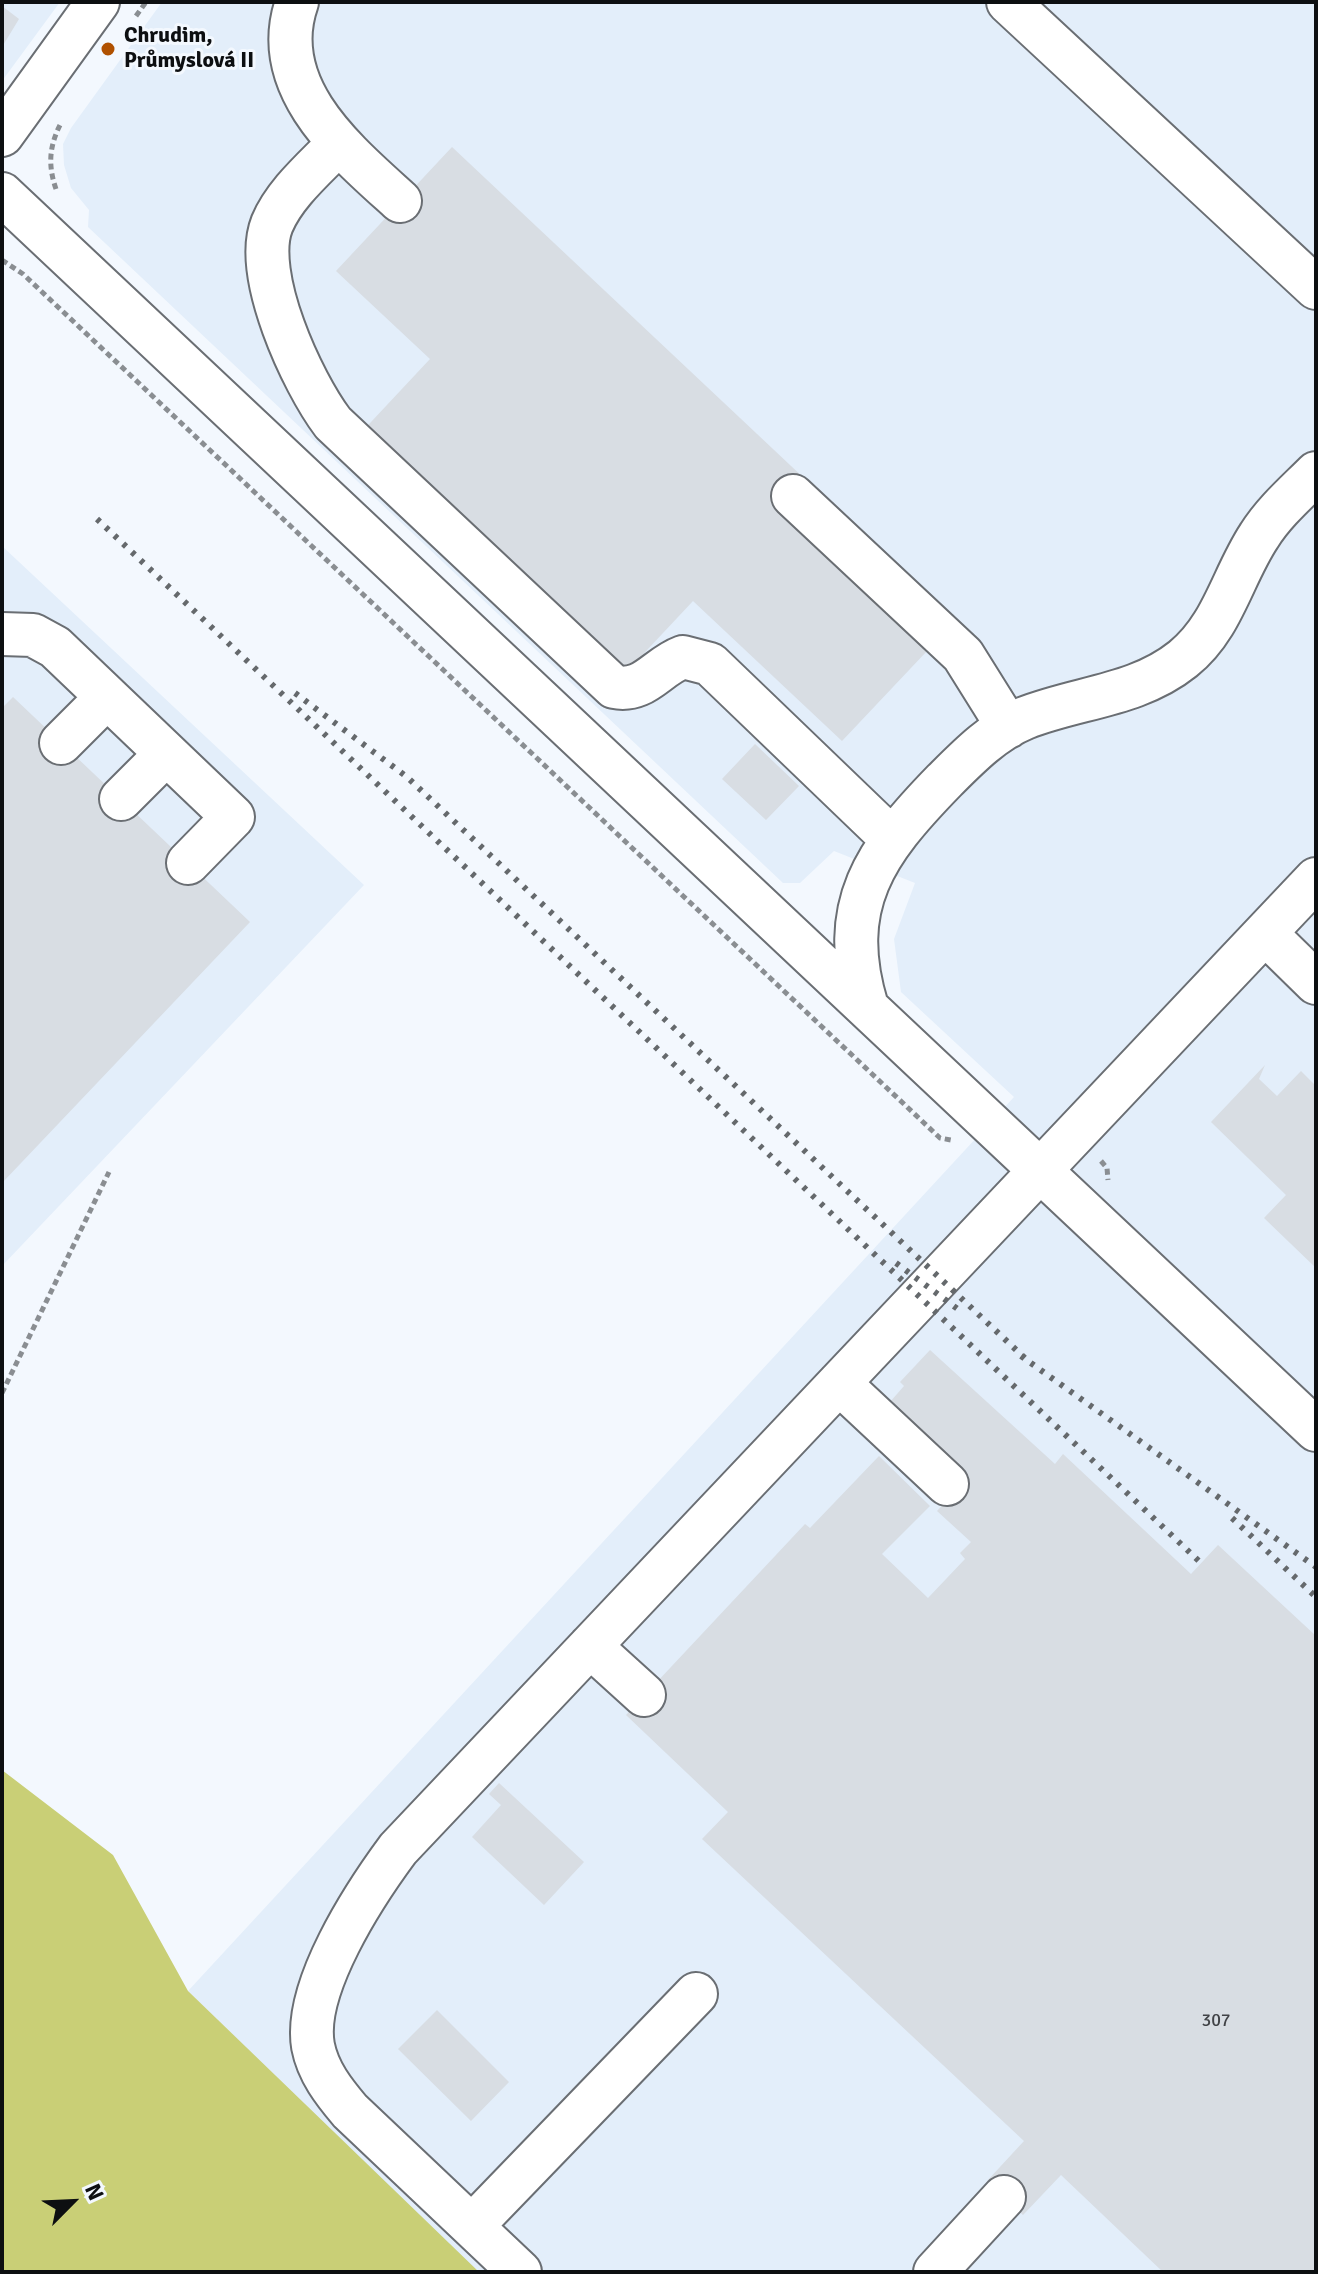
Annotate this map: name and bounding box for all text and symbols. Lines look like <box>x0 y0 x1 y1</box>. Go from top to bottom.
place label: Chrudim, Průmyslová II <box>124 23 254 74</box>
marker: Chrudim, Průmyslová II <box>99 40 117 58</box>
house number: 307 <box>1201 2010 1231 2032</box>
north arrow <box>32 2162 112 2242</box>
text: N <box>79 2180 110 2205</box>

